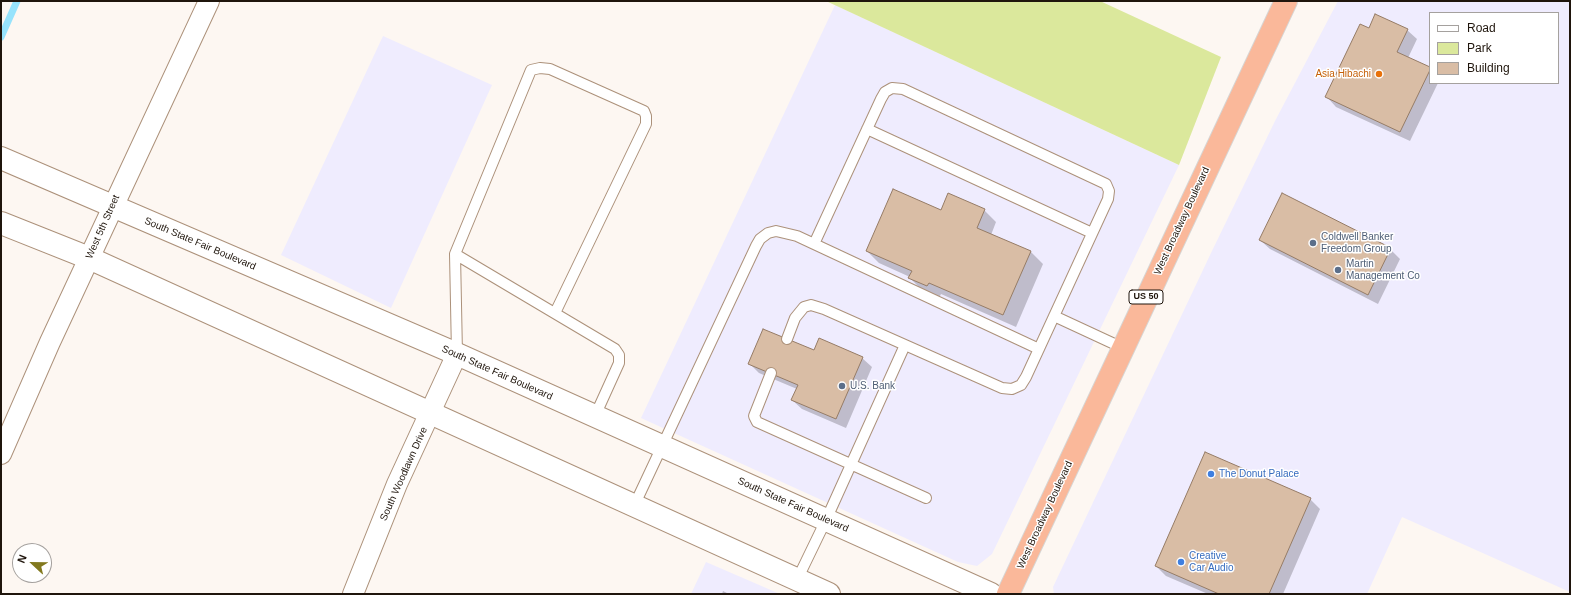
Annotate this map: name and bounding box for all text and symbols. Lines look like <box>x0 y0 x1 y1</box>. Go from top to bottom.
legend <box>1429 12 1559 84</box>
text: Road <box>1467 21 1496 35</box>
text: Park <box>1467 41 1492 55</box>
text: Building <box>1467 61 1510 75</box>
place label: Asia Hibachi <box>1315 68 1371 80</box>
marker: Asia Hibachi <box>1374 69 1384 79</box>
street label: West Broadway Boulevard <box>1152 165 1212 277</box>
street label: West 5th Street <box>84 193 122 261</box>
street label: South State Fair Boulevard <box>142 215 258 273</box>
place label: Coldwell Banker Freedom Group <box>1321 231 1393 254</box>
marker: Coldwell Banker Freedom Group <box>1308 238 1318 248</box>
place label: Martin Management Co <box>1346 258 1420 282</box>
marker: Martin Management Co <box>1333 265 1343 275</box>
road number: US 50 <box>1129 290 1163 304</box>
street label: South State Fair Boulevard <box>440 343 554 403</box>
place label: U.S. Bank <box>850 380 895 392</box>
marker: U.S. Bank <box>837 381 847 391</box>
street label: South Woodlawn Drive <box>378 425 430 523</box>
street label: West Broadway Boulevard <box>1015 459 1075 571</box>
place label: The Donut Palace <box>1219 468 1299 480</box>
marker: The Donut Palace <box>1206 469 1216 479</box>
street label: South State Fair Boulevard <box>736 475 850 535</box>
north arrow <box>12 543 52 583</box>
place label: Creative Car Audio <box>1189 550 1233 574</box>
text: N <box>15 553 29 565</box>
marker: Creative Car Audio <box>1176 557 1186 567</box>

